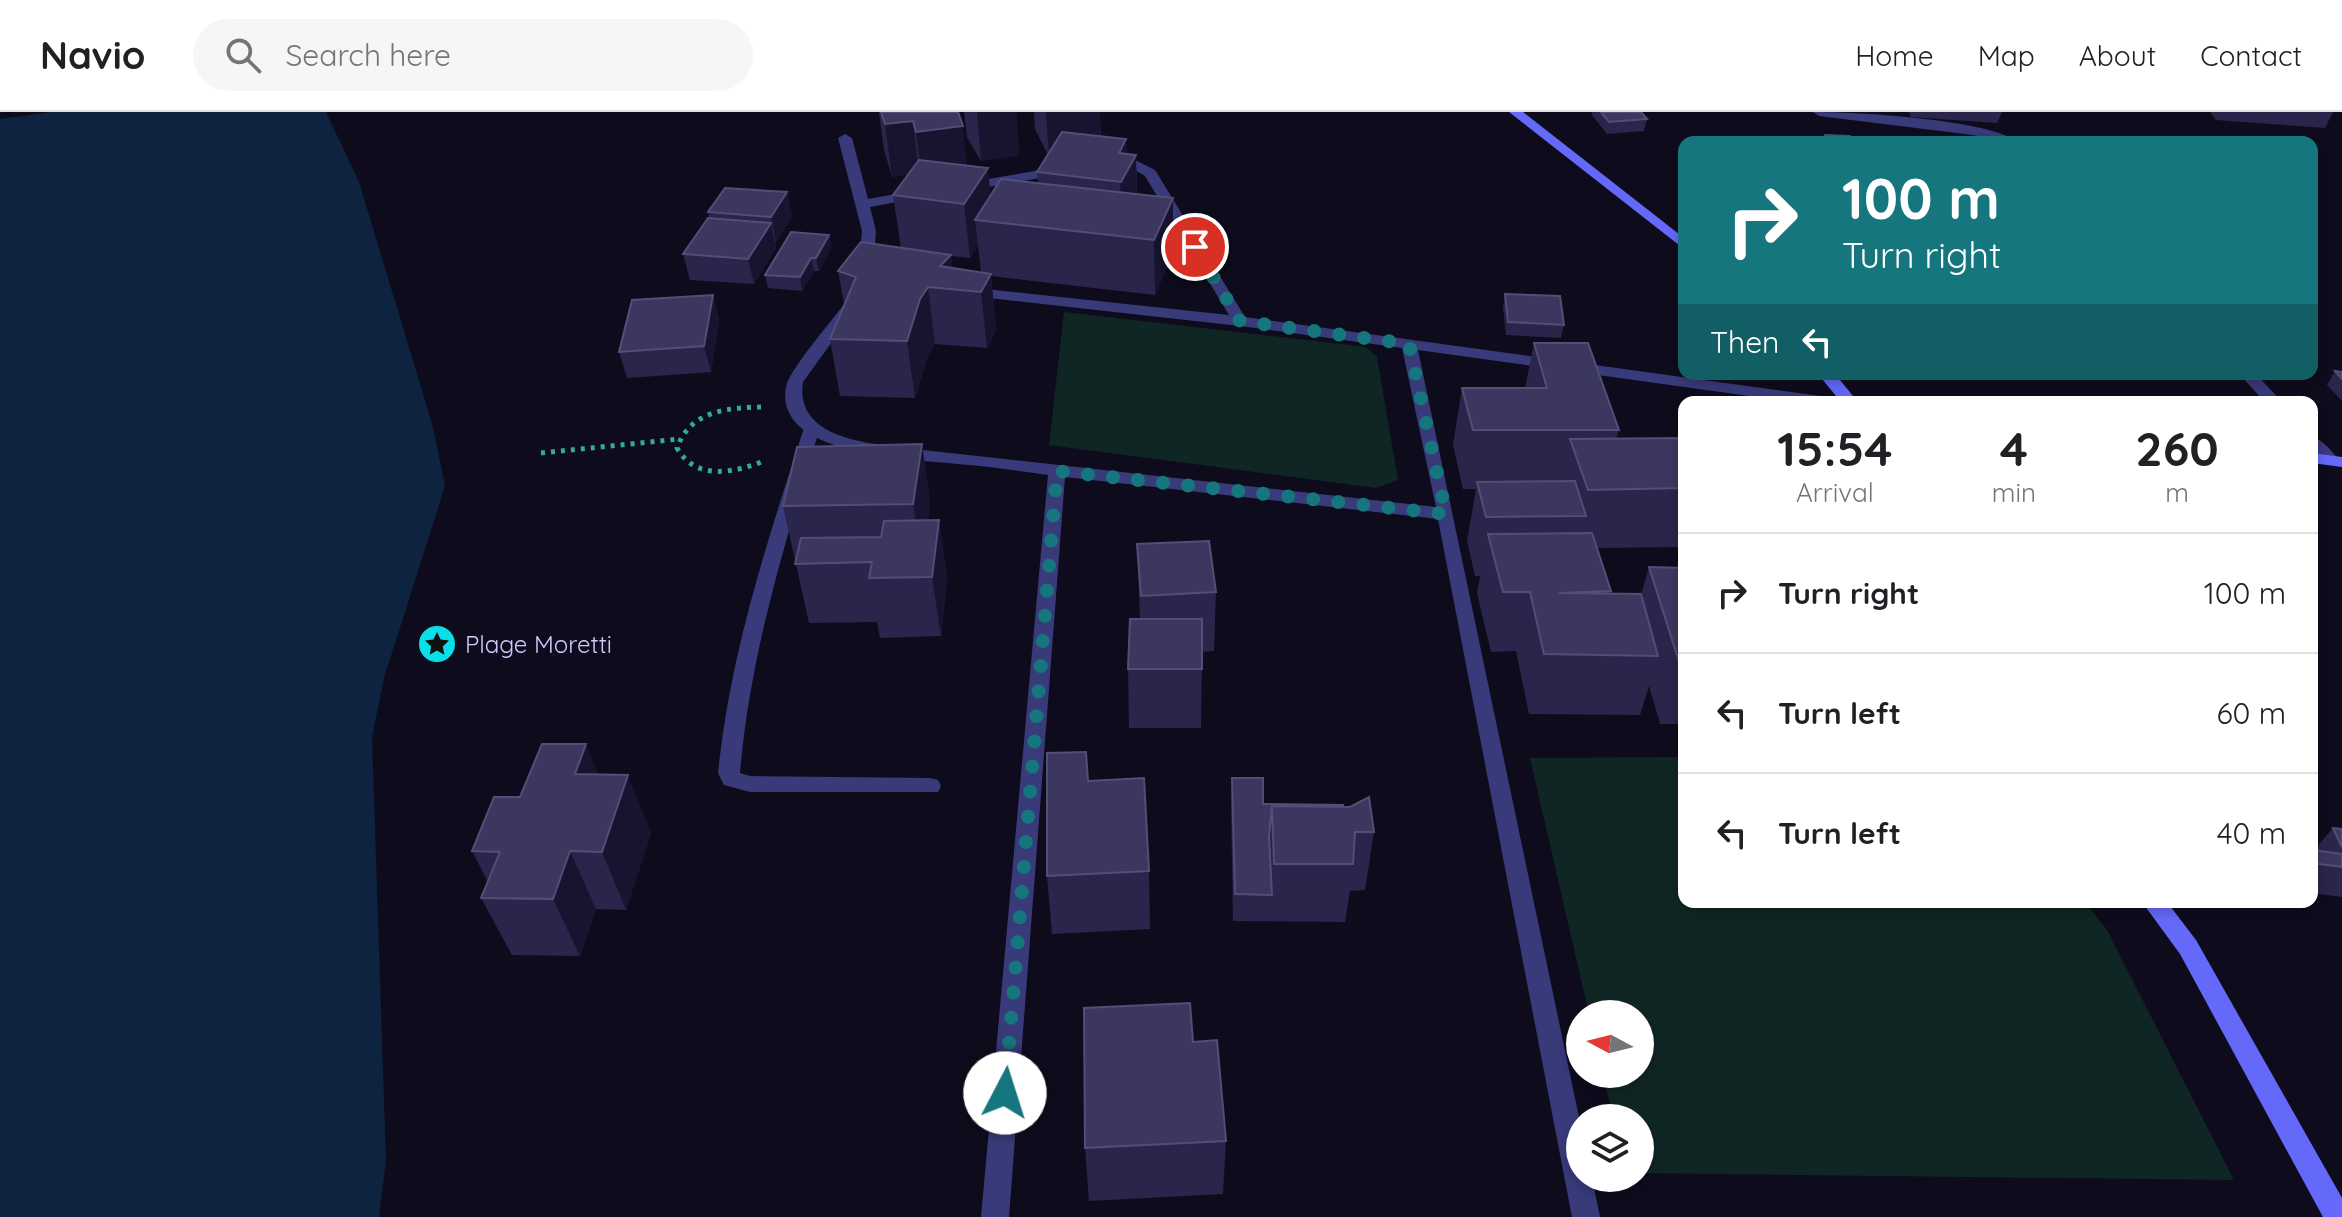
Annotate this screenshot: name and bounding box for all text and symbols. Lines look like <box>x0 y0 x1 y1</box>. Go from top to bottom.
search box <box>193 19 753 91</box>
text: Navio <box>40 31 145 79</box>
icon: search <box>221 33 265 77</box>
text: Search here <box>285 36 451 74</box>
text: Home <box>1855 38 1934 73</box>
text: Map <box>1978 38 2035 73</box>
text: About <box>2079 38 2156 73</box>
text: Contact <box>2200 38 2302 73</box>
text: 100 m <box>1842 163 2000 233</box>
icon: right <box>1710 168 1814 272</box>
pin <box>1161 213 1229 281</box>
icon: arrive <box>1173 225 1217 269</box>
text: Turn right <box>1842 232 2001 277</box>
icon: left <box>1795 320 1839 364</box>
text: Then <box>1710 323 1779 361</box>
text: 15:54 <box>1777 418 1893 478</box>
text: 4 <box>2000 418 2028 478</box>
text: 260 <box>2135 418 2219 478</box>
text: Arrival <box>1796 476 1874 509</box>
text: min <box>1992 476 2036 509</box>
text: m <box>2165 476 2189 509</box>
icon: right <box>1710 571 1754 615</box>
text: Turn right <box>1778 574 1919 612</box>
text: 100 m <box>2204 574 2286 612</box>
place icon: Plage Moretti <box>416 623 458 665</box>
place label: Plage Moretti <box>465 629 612 659</box>
icon: left <box>1710 691 1754 735</box>
text: Turn left <box>1778 694 1901 732</box>
text: 60 m <box>2216 694 2286 732</box>
icon: left <box>1710 811 1754 855</box>
text: Turn left <box>1778 814 1901 852</box>
text: 40 m <box>2217 814 2286 852</box>
north arrow <box>1566 1000 1654 1088</box>
map controls <box>1566 1000 1654 1192</box>
position arrow <box>963 1051 1047 1135</box>
button: layers <box>1566 1104 1654 1192</box>

